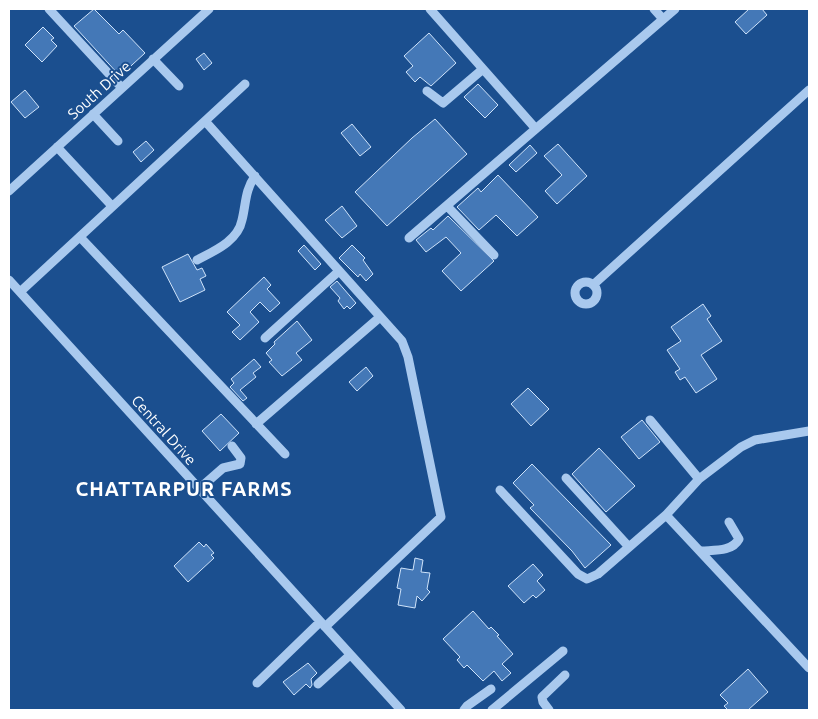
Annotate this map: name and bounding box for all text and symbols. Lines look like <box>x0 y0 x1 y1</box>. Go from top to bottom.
street label: South Drive <box>64 57 134 123</box>
street label: Central Drive <box>128 392 200 468</box>
district label: CHATTARPUR FARMS <box>75 477 293 500</box>

